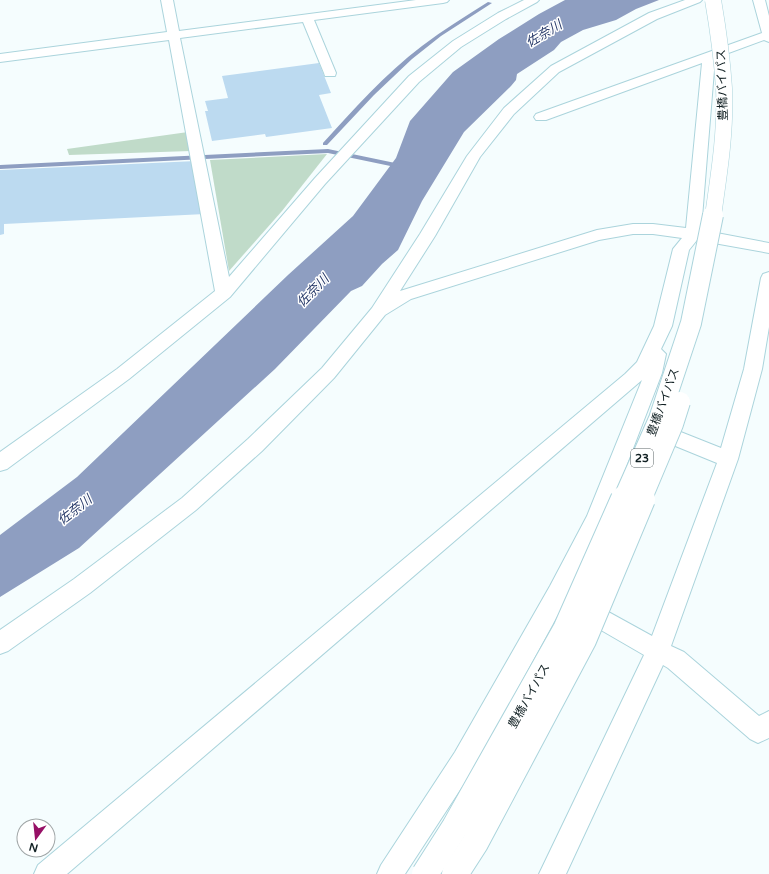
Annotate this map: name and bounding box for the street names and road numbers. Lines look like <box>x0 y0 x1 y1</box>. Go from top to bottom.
street label: 豊橋バイパス <box>714 49 730 121</box>
street label: 豊橋バイパス <box>644 366 682 438</box>
road number: 23 <box>631 449 653 467</box>
street label: 豊橋バイパス <box>505 661 553 731</box>

